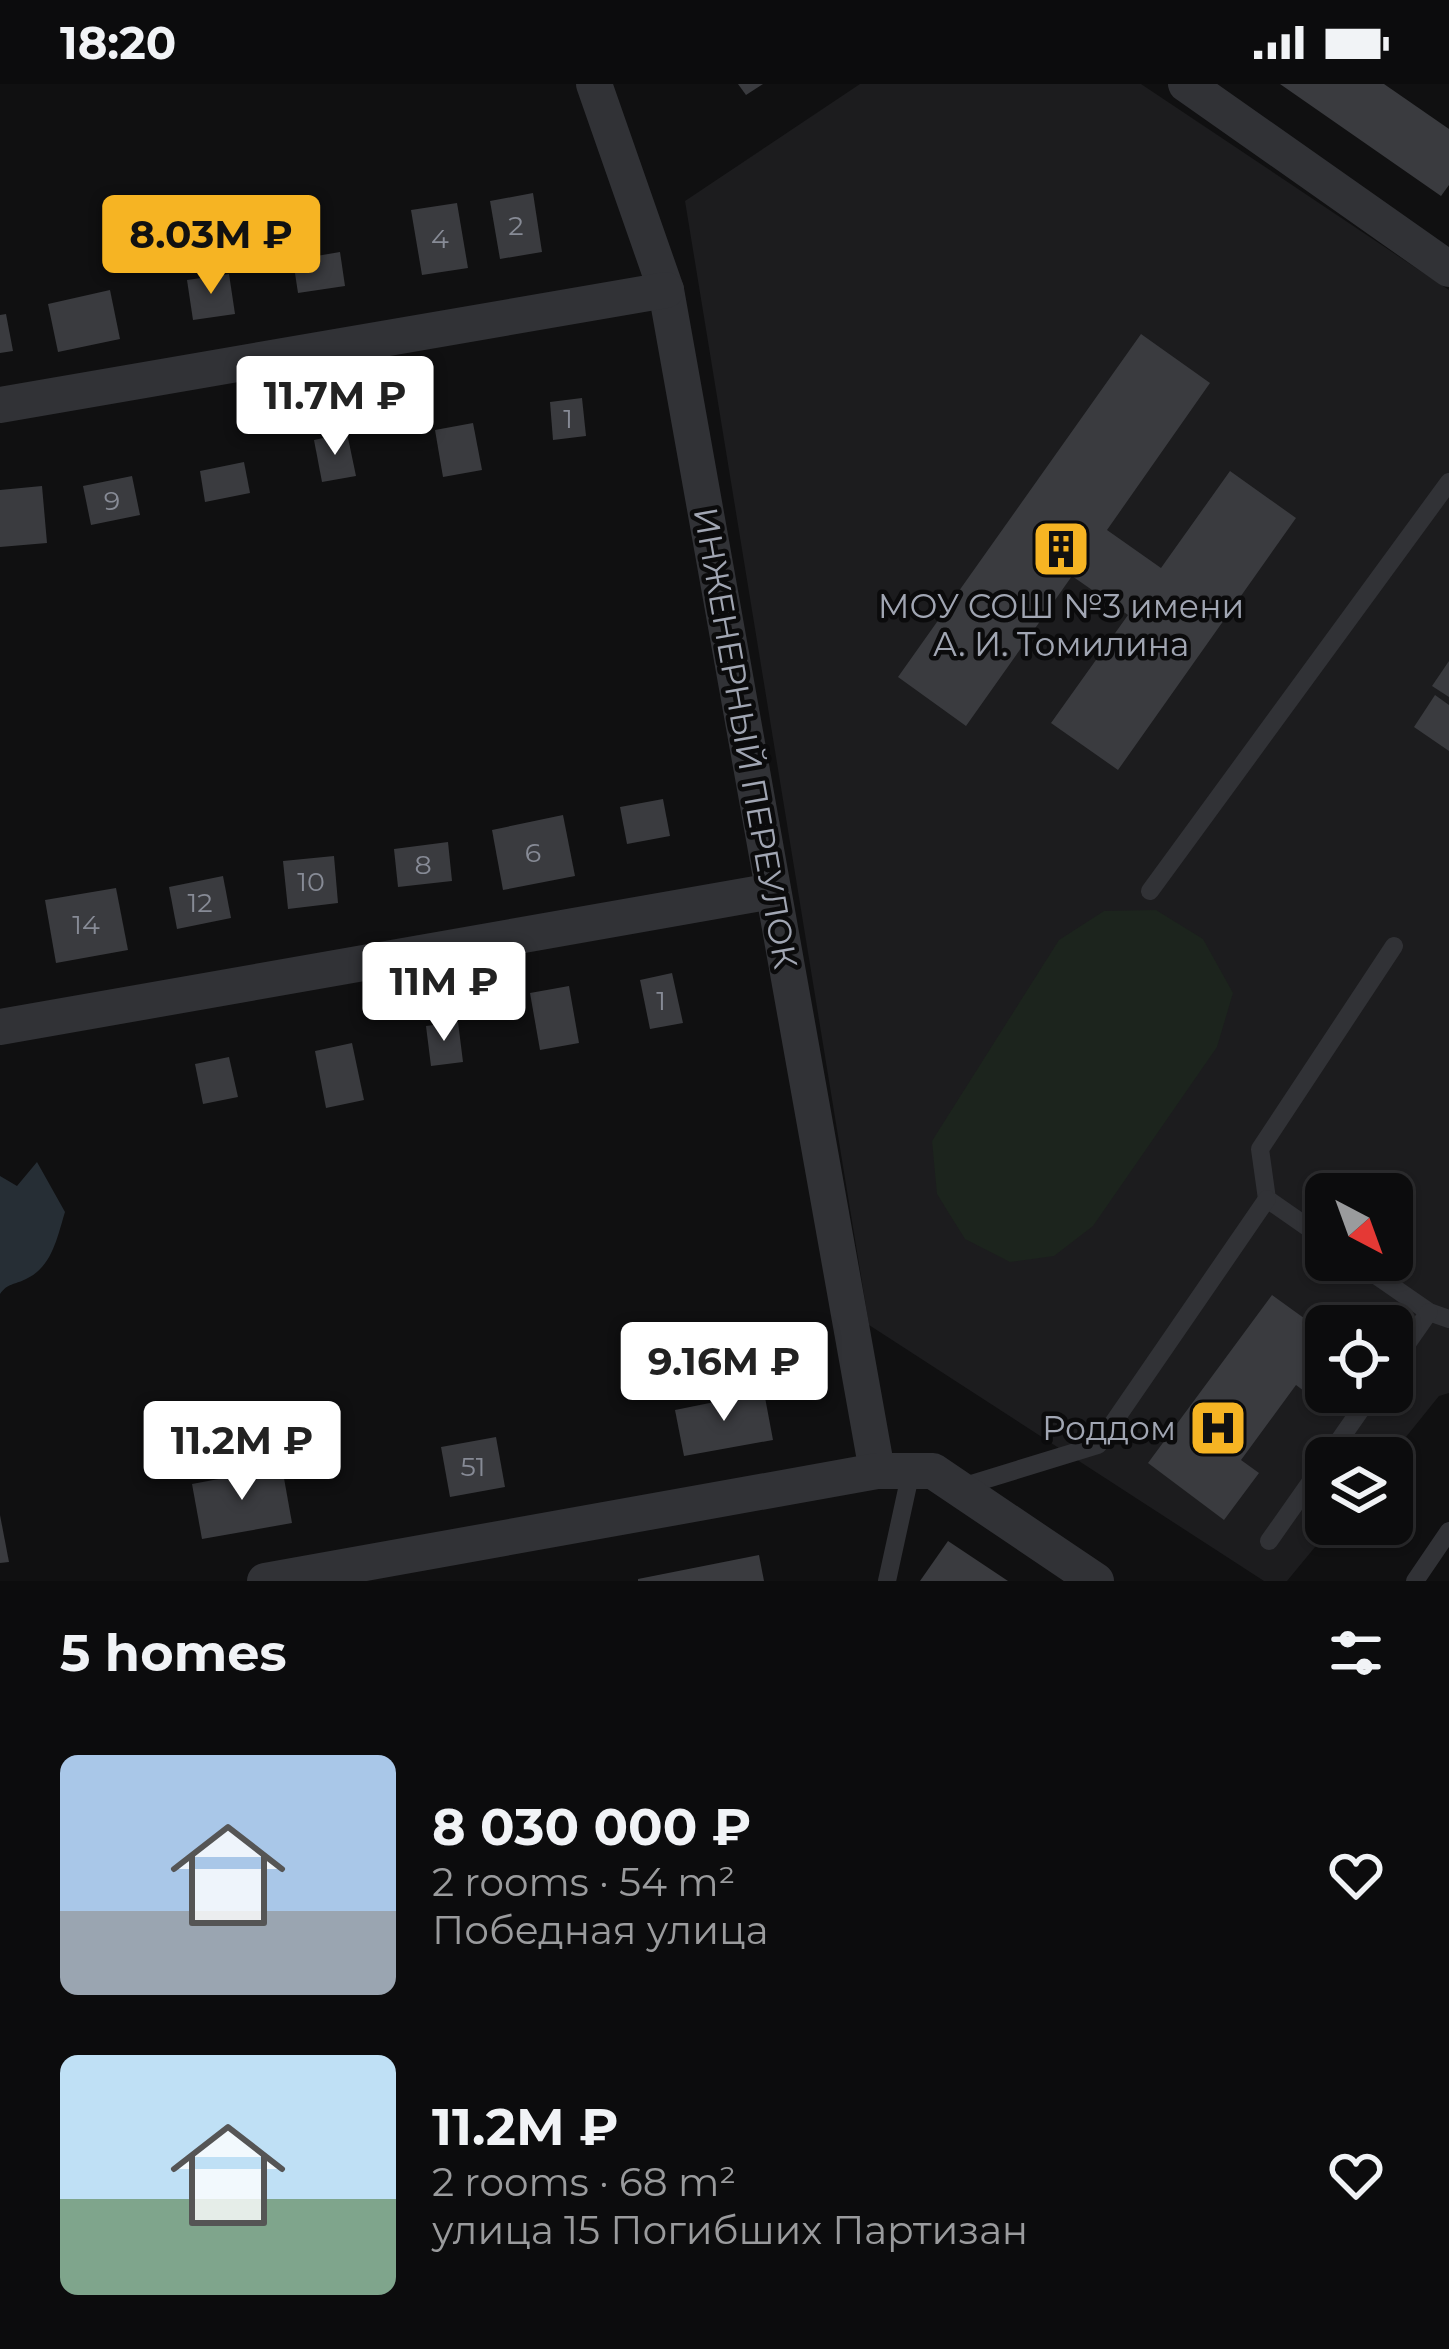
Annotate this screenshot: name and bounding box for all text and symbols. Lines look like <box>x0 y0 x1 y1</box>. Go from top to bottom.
text: 18:20 <box>60 15 176 70</box>
pin: 8.03M ₽ <box>100 195 322 297</box>
house number: 2 <box>508 209 524 242</box>
text: 8.03M ₽ <box>129 210 293 258</box>
house number: 4 <box>431 222 449 255</box>
pin: 11.7M ₽ <box>224 356 446 458</box>
text: 11.7M ₽ <box>264 371 406 419</box>
house number: 1 <box>563 402 573 435</box>
house number: 9 <box>104 484 120 517</box>
street label: ИНЖЕНЕРНЫЙ ПЕРЕУЛОК <box>686 504 806 972</box>
building icon: МОУ СОШ №3 имени А. И. Томилина <box>1030 518 1092 580</box>
place label: МОУ СОШ №3 имени А. И. Томилина <box>878 586 1244 664</box>
house number: 6 <box>525 836 541 869</box>
house number: 8 <box>414 848 432 881</box>
house number: 10 <box>297 865 325 898</box>
house number: 12 <box>187 886 213 919</box>
house number: 14 <box>72 908 100 941</box>
pin: 11M ₽ <box>360 942 528 1044</box>
text: 11M ₽ <box>389 957 499 1005</box>
house number: 1 <box>656 984 666 1017</box>
north arrow <box>1305 1173 1413 1281</box>
map controls <box>1305 1173 1413 1545</box>
button: locate <box>1305 1305 1413 1413</box>
pin: 9.16M ₽ <box>613 1322 835 1424</box>
text: 9.16M ₽ <box>648 1337 800 1385</box>
hospital icon: Роддом <box>1187 1397 1249 1459</box>
pin: 11.2M ₽ <box>131 1401 353 1503</box>
place label: Роддом <box>1042 1408 1176 1448</box>
text: 11.2M ₽ <box>171 1416 313 1464</box>
button: layers <box>1305 1437 1413 1545</box>
house number: 51 <box>460 1450 486 1483</box>
icon: filters <box>1323 1620 1389 1686</box>
text: 5 homes <box>60 1622 287 1684</box>
text: 8 030 000 ₽ <box>432 1796 751 1858</box>
icon: home <box>156 1803 300 1947</box>
icon: heart <box>1323 1842 1389 1908</box>
text: 2 rooms · 54 m² <box>432 1858 735 1906</box>
text: Победная улица <box>432 1906 768 1954</box>
text: 11.2M ₽ <box>432 2096 619 2158</box>
icon: home <box>156 2103 300 2247</box>
icon: heart <box>1323 2142 1389 2208</box>
text: 2 rooms · 68 m² <box>432 2158 736 2206</box>
text: улица 15 Погибших Партизан <box>432 2206 1028 2254</box>

